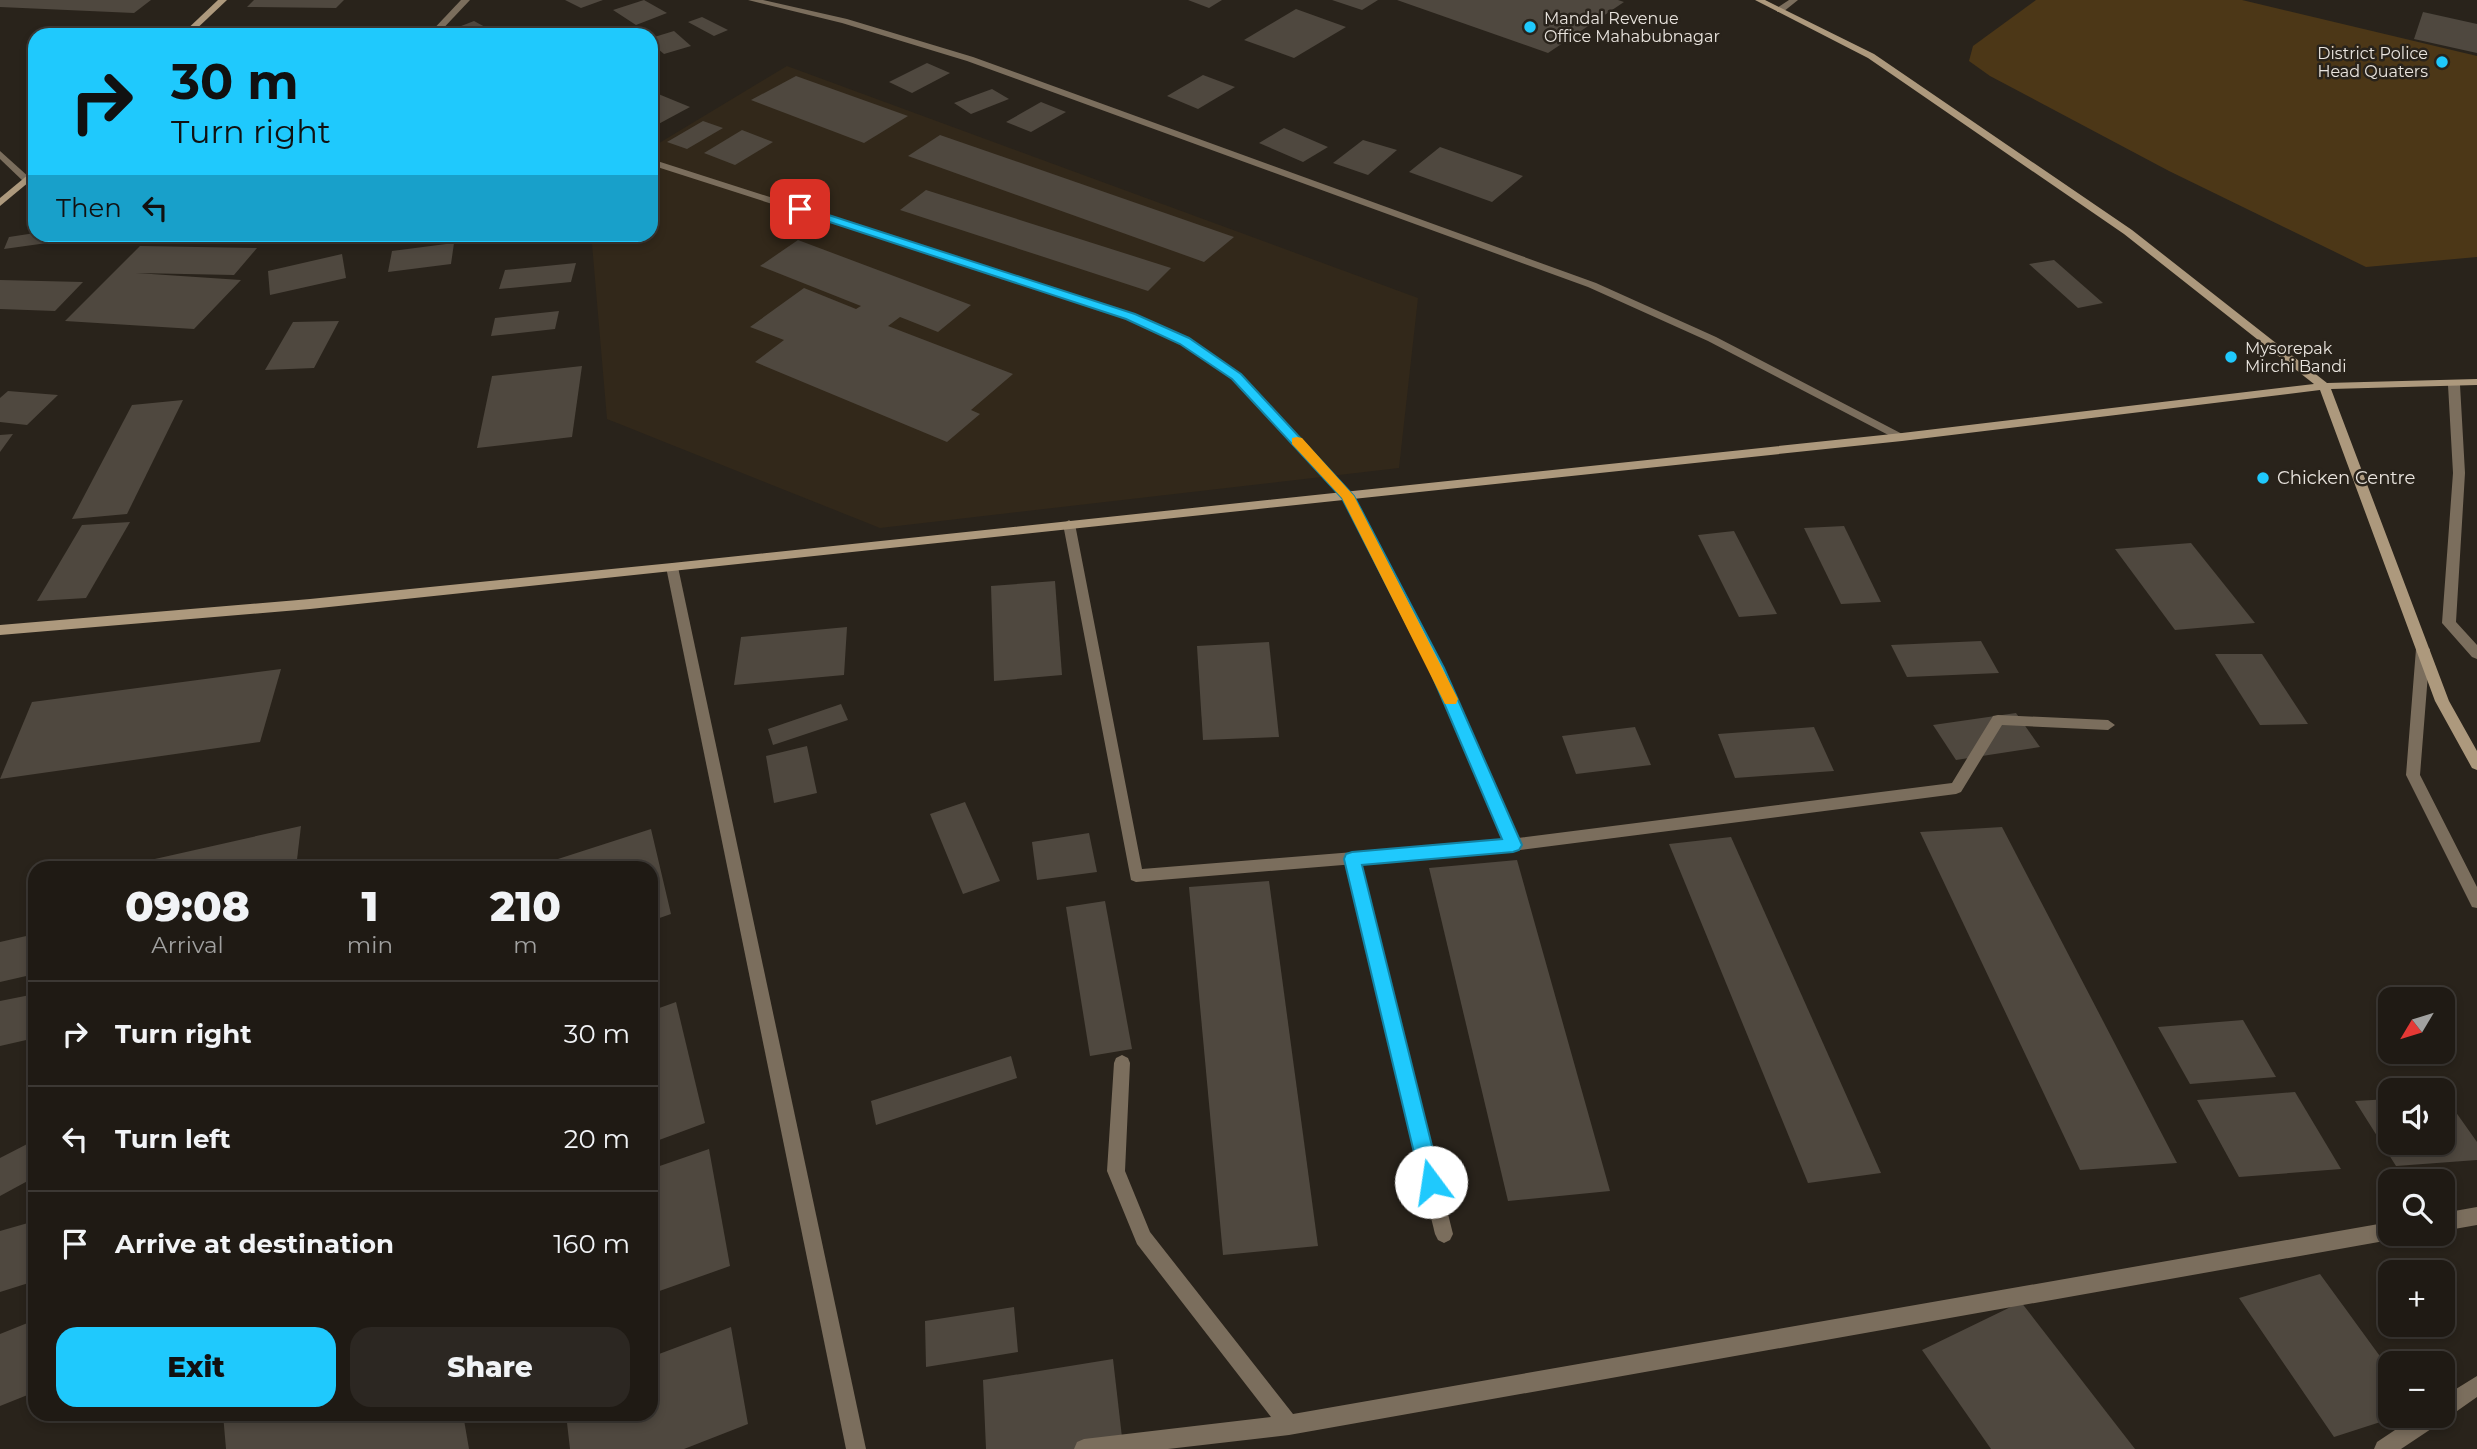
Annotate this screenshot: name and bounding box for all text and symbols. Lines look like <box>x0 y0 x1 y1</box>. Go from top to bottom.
place label: Mandal Revenue Office Mahabubnagar <box>1544 9 1720 46</box>
marker: Mandal Revenue Office Mahabubnagar <box>1522 19 1538 35</box>
place label: District Police Head Quaters <box>2317 44 2428 81</box>
text: 30 m <box>171 52 299 111</box>
marker: District Police Head Quaters <box>2434 54 2450 70</box>
icon: right <box>56 56 147 147</box>
text: Turn right <box>171 112 331 151</box>
pin <box>770 179 830 239</box>
icon: left <box>136 189 174 227</box>
icon: arrive <box>781 190 819 228</box>
text: Then <box>56 192 122 224</box>
place label: Mysorepak Mirchi Bandi <box>2245 339 2346 376</box>
marker: Mysorepak Mirchi Bandi <box>2223 349 2239 365</box>
place label: Chicken Centre <box>2277 467 2416 489</box>
marker: Chicken Centre <box>2255 470 2271 486</box>
text: 09:08 <box>125 880 250 932</box>
text: 1 <box>361 880 378 932</box>
text: 210 <box>490 880 561 932</box>
text: Arrival <box>151 931 224 959</box>
text: min <box>347 931 393 959</box>
text: m <box>513 931 538 959</box>
north arrow <box>2378 987 2455 1064</box>
map controls <box>2378 987 2455 1428</box>
icon: right <box>56 1015 94 1053</box>
text: Turn right <box>115 1018 251 1050</box>
text: 30 m <box>564 1018 630 1050</box>
button: sound <box>2378 1078 2455 1155</box>
icon: left <box>56 1120 94 1158</box>
text: Turn left <box>115 1123 231 1155</box>
text: 20 m <box>564 1123 630 1155</box>
position arrow <box>1394 1145 1468 1219</box>
button: search <box>2378 1169 2455 1246</box>
icon: arrive <box>56 1225 94 1263</box>
text: Arrive at destination <box>115 1228 394 1260</box>
text: 160 m <box>553 1228 630 1260</box>
button: + <box>2378 1260 2455 1337</box>
button: Exit <box>56 1327 336 1407</box>
button: Share <box>350 1327 630 1407</box>
button: − <box>2378 1351 2455 1428</box>

